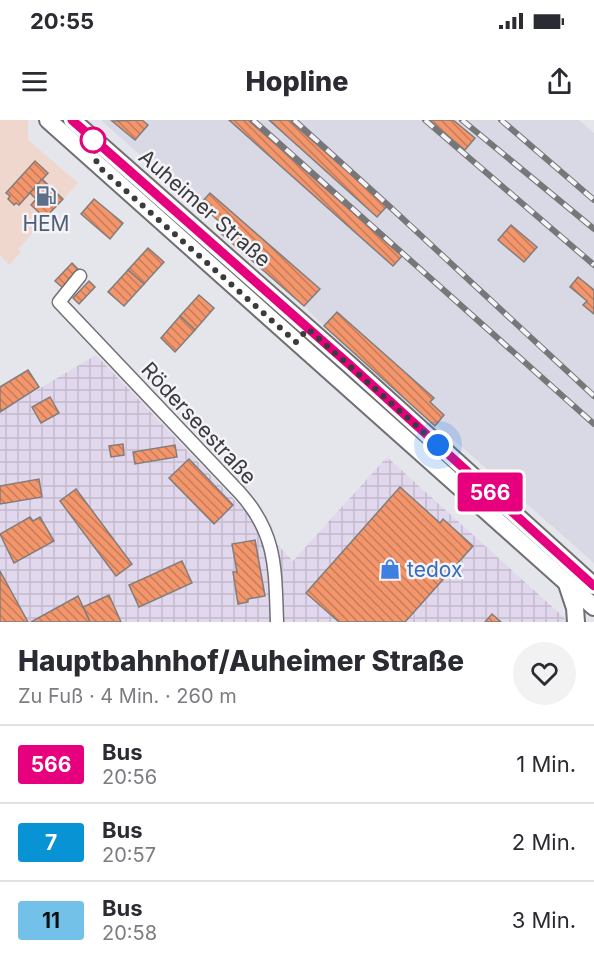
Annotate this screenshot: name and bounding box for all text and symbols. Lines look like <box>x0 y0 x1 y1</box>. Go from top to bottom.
text: 20:55 <box>30 8 94 34</box>
icon: menu <box>18 65 51 98</box>
text: Hopline <box>246 65 348 98</box>
icon: share <box>543 65 576 98</box>
unlabelled marker <box>80 127 106 153</box>
street label: Auheimer Straße <box>134 144 276 272</box>
fuel station icon: HEM <box>34 184 58 208</box>
place label: HEM <box>22 211 70 236</box>
street label: Röderseestraße <box>136 357 262 489</box>
your location <box>423 430 453 460</box>
line badge: 566 <box>456 472 524 512</box>
text: 566 <box>470 480 510 505</box>
shop icon: tedox <box>378 557 402 581</box>
place label: tedox <box>407 557 462 582</box>
button: heart <box>513 642 576 705</box>
text: Hauptbahnhof/Auheimer Straße <box>18 644 464 678</box>
text: Zu Fuß · 4 Min. · 260 m <box>18 684 237 708</box>
text: Bus <box>102 739 143 765</box>
text: 1 Min. <box>516 751 576 777</box>
text: 566 <box>31 752 71 777</box>
text: 20:56 <box>102 765 157 789</box>
text: Bus <box>102 817 143 843</box>
text: 2 Min. <box>512 829 576 855</box>
text: 7 <box>45 830 57 855</box>
text: 20:57 <box>102 843 156 867</box>
text: Bus <box>102 895 143 921</box>
text: 3 Min. <box>512 907 576 933</box>
text: 11 <box>42 908 60 933</box>
text: 20:58 <box>102 921 157 945</box>

